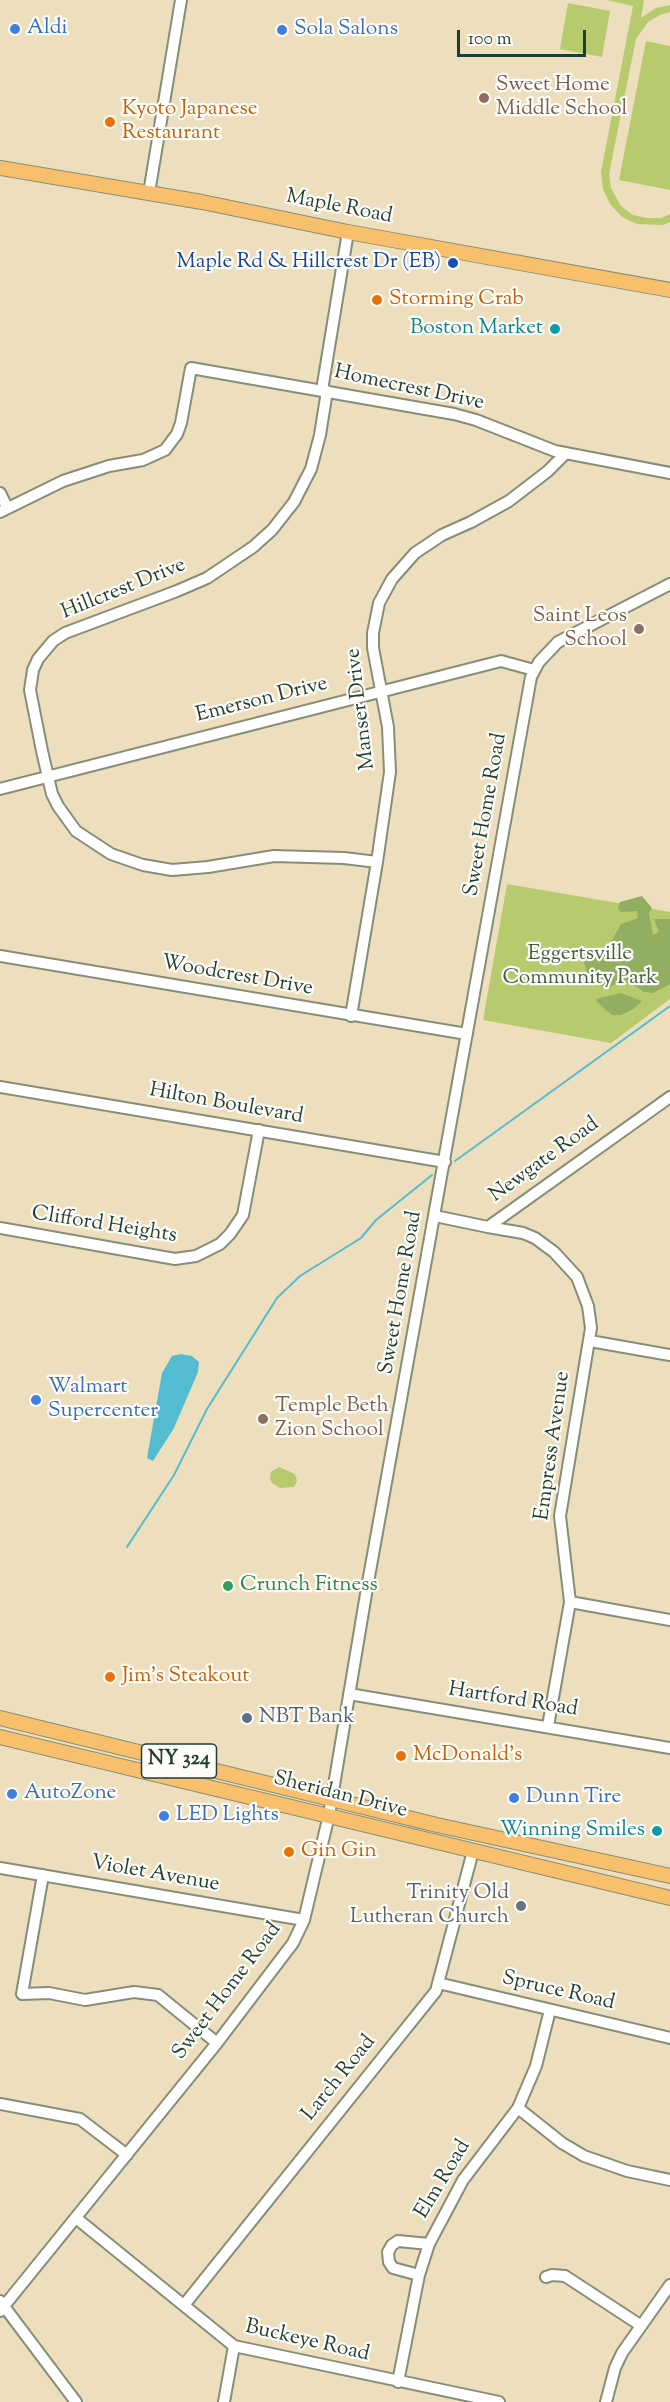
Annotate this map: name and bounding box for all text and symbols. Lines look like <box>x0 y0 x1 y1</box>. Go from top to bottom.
place label: Aldi <box>27 16 68 42</box>
place label: Sola Salons <box>294 17 398 43</box>
scale bar <box>460 18 589 56</box>
marker: Aldi <box>8 22 22 36</box>
marker: Sola Salons <box>275 23 289 37</box>
text: 100 m <box>468 27 512 53</box>
place label: Sweet Home Middle School <box>496 73 627 123</box>
marker: Sweet Home Middle School <box>477 91 491 105</box>
place label: Kyoto Japanese Restaurant <box>122 97 258 147</box>
marker: Kyoto Japanese Restaurant <box>103 115 117 129</box>
street label: Maple Road <box>284 185 394 231</box>
place label: Maple Rd & Hillcrest Dr (EB) <box>176 250 441 276</box>
marker: Maple Rd & Hillcrest Dr (EB) <box>446 256 460 270</box>
place label: Storming Crab <box>389 287 524 313</box>
marker: Storming Crab <box>370 293 384 307</box>
place label: Boston Market <box>410 316 543 342</box>
marker: Boston Market <box>548 322 562 336</box>
street label: Homecrest Drive <box>332 361 486 417</box>
street label: Hillcrest Drive <box>58 554 190 626</box>
place label: Saint Leos School <box>533 604 627 654</box>
marker: Saint Leos School <box>632 622 646 636</box>
street label: Manser Drive <box>342 647 382 771</box>
street label: Emerson Drive <box>194 672 330 730</box>
street label: Sweet Home Road <box>460 731 514 899</box>
park label: Eggertsville Community Park <box>503 942 657 992</box>
street label: Woodcrest Drive <box>159 951 315 1003</box>
street label: Hilton Boulevard <box>147 1079 305 1131</box>
street label: Newgate Road <box>485 1113 605 1209</box>
street label: Clifford Heights <box>30 1202 178 1250</box>
street label: Sweet Home Road <box>375 1209 429 1377</box>
street label: Empress Avenue <box>531 1370 577 1522</box>
place label: Walmart Supercenter <box>48 1375 158 1425</box>
marker: Walmart Supercenter <box>29 1393 43 1407</box>
place label: Temple Beth Zion School <box>275 1394 389 1444</box>
marker: Temple Beth Zion School <box>256 1412 270 1426</box>
place label: Crunch Fitness <box>240 1573 378 1599</box>
marker: Crunch Fitness <box>221 1579 235 1593</box>
place label: Jim's Steakout <box>122 1664 249 1690</box>
marker: Jim's Steakout <box>103 1670 117 1684</box>
street label: Hartford Road <box>446 1678 580 1724</box>
place label: NBT Bank <box>259 1705 355 1731</box>
marker: NBT Bank <box>240 1711 254 1725</box>
place label: McDonald's <box>413 1743 522 1769</box>
road number: NY 324 <box>142 1744 216 1778</box>
marker: McDonald's <box>394 1749 408 1763</box>
street label: Sheridan Drive <box>270 1767 410 1825</box>
place label: AutoZone <box>24 1781 116 1807</box>
place label: Dunn Tire <box>526 1785 621 1811</box>
marker: AutoZone <box>5 1787 19 1801</box>
marker: Dunn Tire <box>507 1791 521 1805</box>
place label: LED Lights <box>176 1803 279 1829</box>
marker: LED Lights <box>157 1809 171 1823</box>
place label: Winning Smiles <box>500 1818 645 1844</box>
marker: Winning Smiles <box>650 1824 664 1838</box>
place label: Gin Gin <box>301 1839 377 1865</box>
marker: Gin Gin <box>282 1845 296 1859</box>
street label: Violet Avenue <box>89 1851 221 1899</box>
place label: Trinity Old Lutheran Church <box>350 1881 509 1931</box>
marker: Trinity Old Lutheran Church <box>514 1899 528 1913</box>
street label: Sweet Home Road <box>168 1918 288 2066</box>
street label: Spruce Road <box>499 1967 617 2017</box>
street label: Larch Road <box>298 2031 382 2127</box>
street label: Elm Road <box>411 2136 477 2224</box>
street label: Buckeye Road <box>242 2315 372 2369</box>

